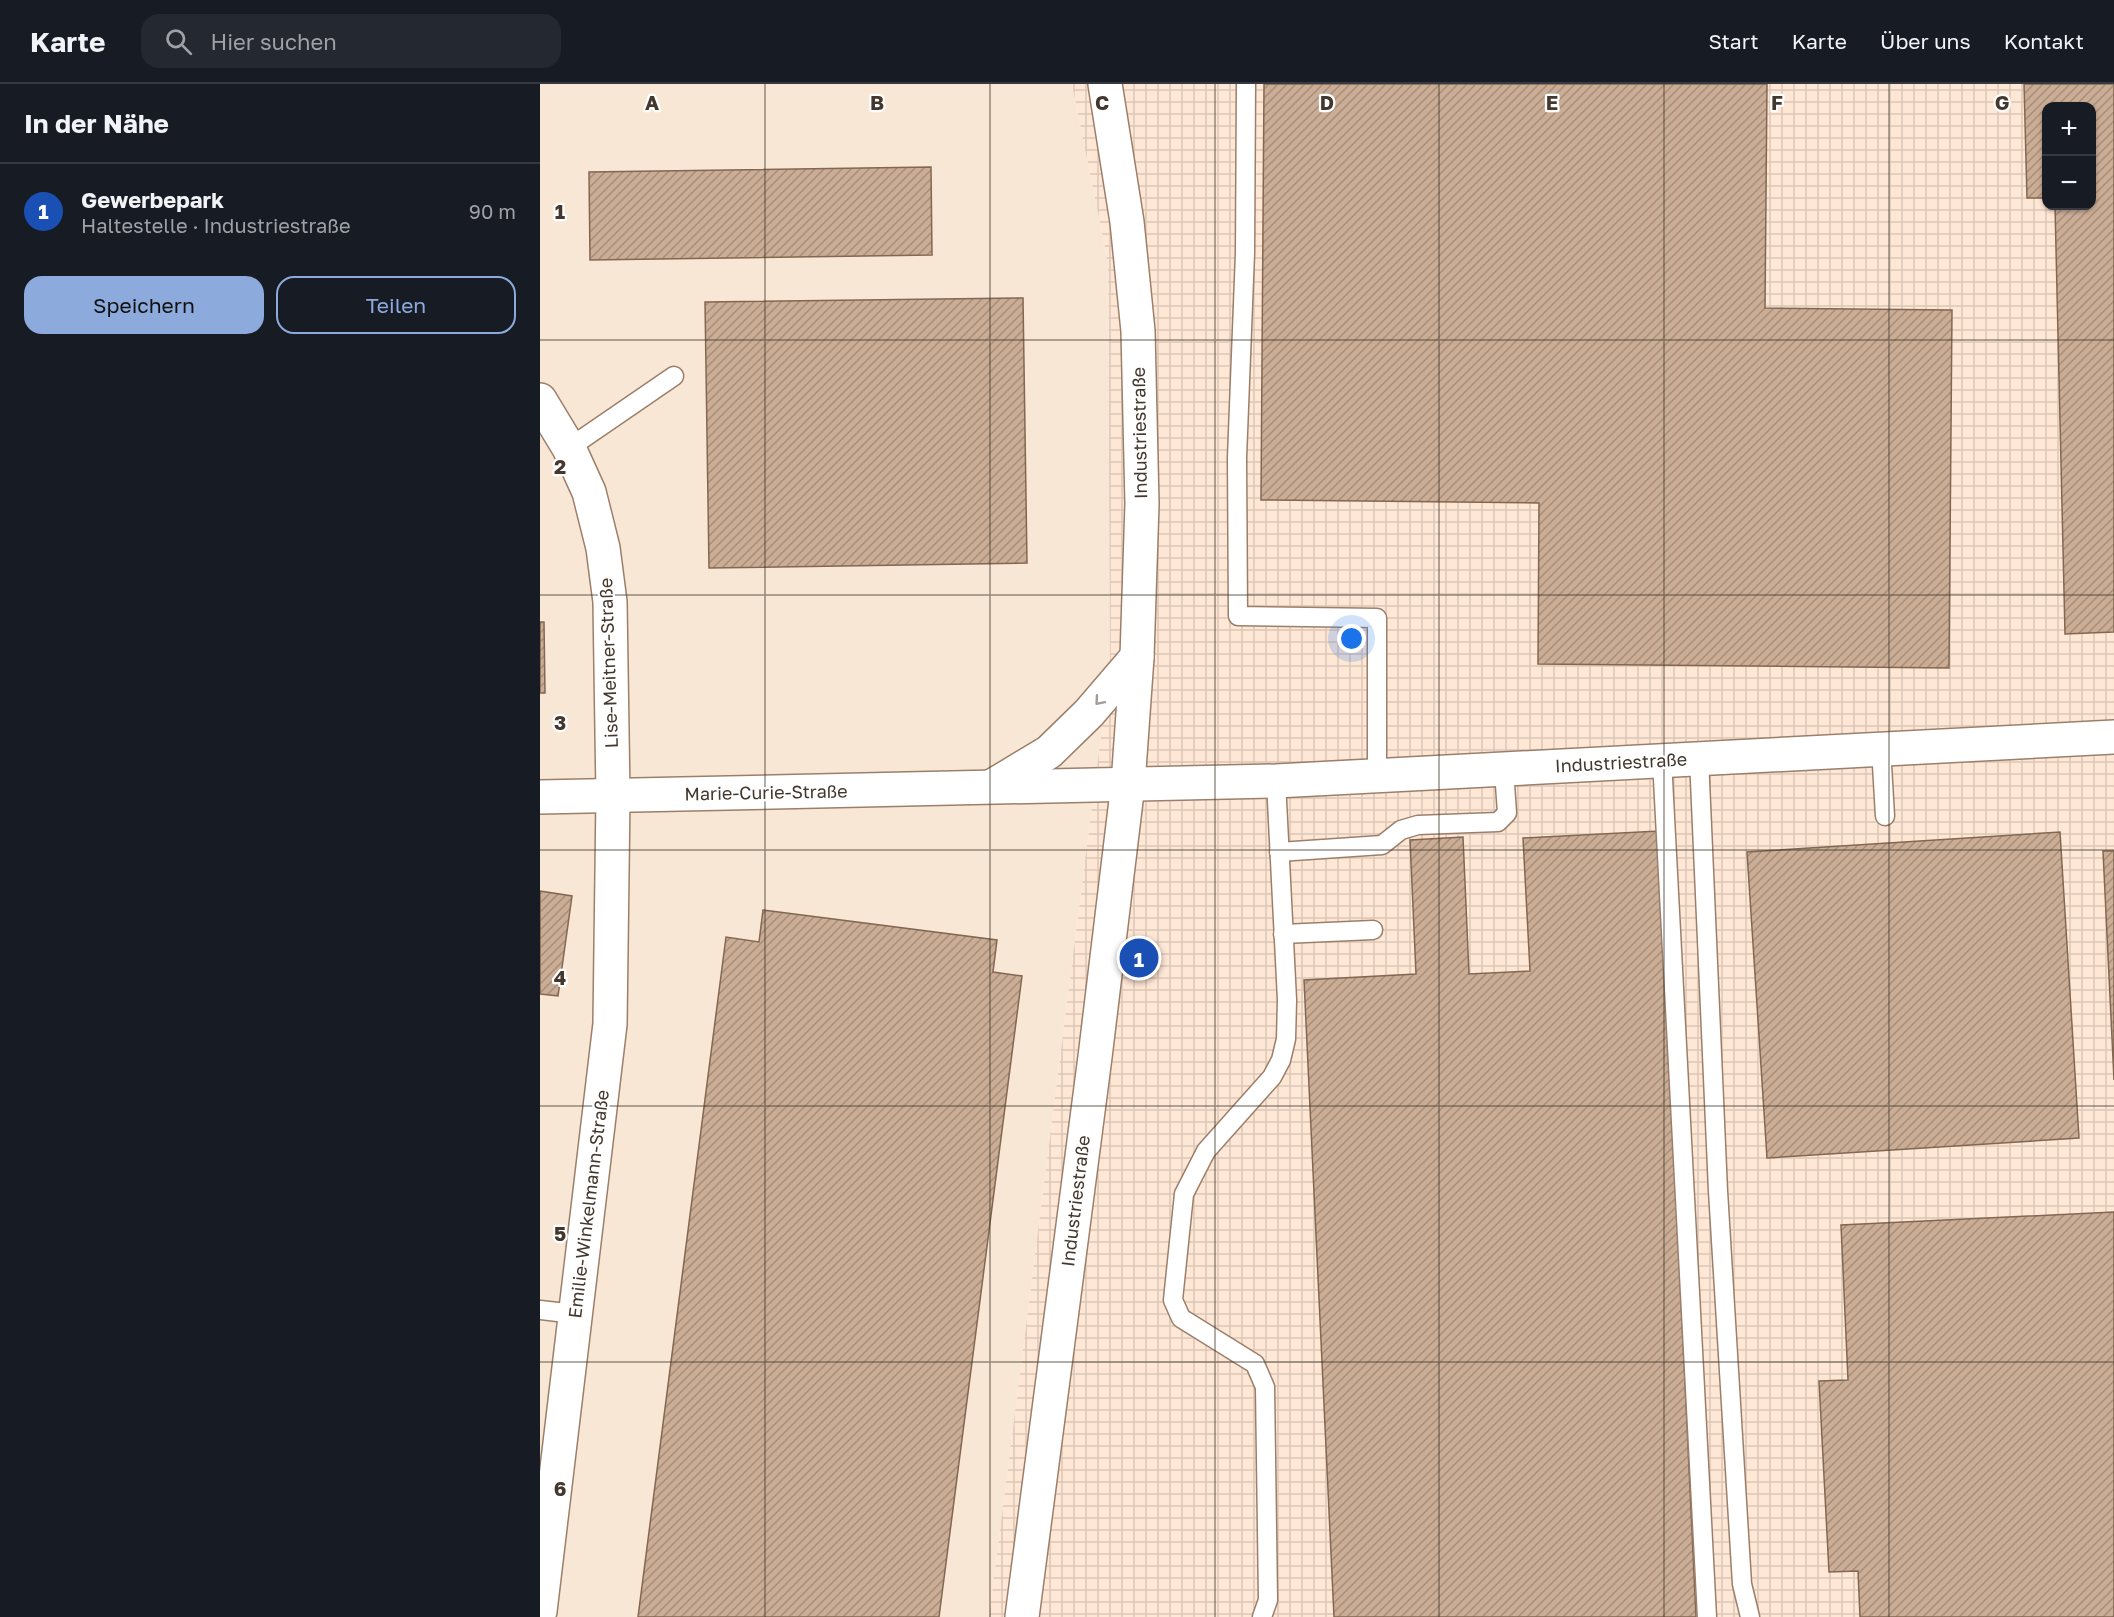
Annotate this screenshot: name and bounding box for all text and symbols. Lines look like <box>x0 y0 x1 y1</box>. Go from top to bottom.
search box <box>141 14 561 68</box>
text: Karte <box>30 25 105 58</box>
icon: search <box>162 25 195 58</box>
text: Hier suchen <box>210 28 337 55</box>
text: Start <box>1708 28 1759 54</box>
text: Karte <box>1792 28 1847 54</box>
text: Über uns <box>1880 28 1971 54</box>
text: Kontakt <box>2004 28 2084 54</box>
text: A <box>645 90 659 114</box>
text: B <box>870 90 884 114</box>
text: C <box>1095 90 1109 114</box>
text: D <box>1320 90 1334 114</box>
text: E <box>1546 90 1558 114</box>
text: F <box>1771 90 1783 114</box>
text: G <box>1995 90 2009 114</box>
map controls <box>2042 102 2096 210</box>
button: + <box>2042 102 2096 156</box>
text: In der Nähe <box>24 108 169 139</box>
button: − <box>2042 156 2096 210</box>
text: Gewerbepark <box>81 186 224 213</box>
text: 1 <box>38 199 49 223</box>
text: 90 m <box>469 199 516 223</box>
text: 1 <box>555 199 565 223</box>
text: Haltestelle · Industriestraße <box>81 213 351 237</box>
button: Speichern <box>24 276 264 334</box>
button: Teilen <box>276 276 516 334</box>
street label: Industriestraße <box>1127 367 1151 499</box>
text: 2 <box>554 454 566 478</box>
street label: Lise-Meitner-Straße <box>594 578 622 749</box>
your location <box>1337 624 1366 653</box>
one-way arrow <box>1095 694 1106 705</box>
text: 3 <box>554 710 566 734</box>
street label: Industriestraße <box>1554 748 1688 776</box>
street label: Marie-Curie-Straße <box>684 780 848 804</box>
pin: 1 <box>1120 936 1158 980</box>
text: 4 <box>554 965 566 989</box>
street label: Emilie-Winkelmann-Straße <box>563 1088 613 1319</box>
street label: Industriestraße <box>1056 1134 1094 1268</box>
text: 5 <box>554 1221 566 1245</box>
text: 6 <box>554 1476 566 1500</box>

